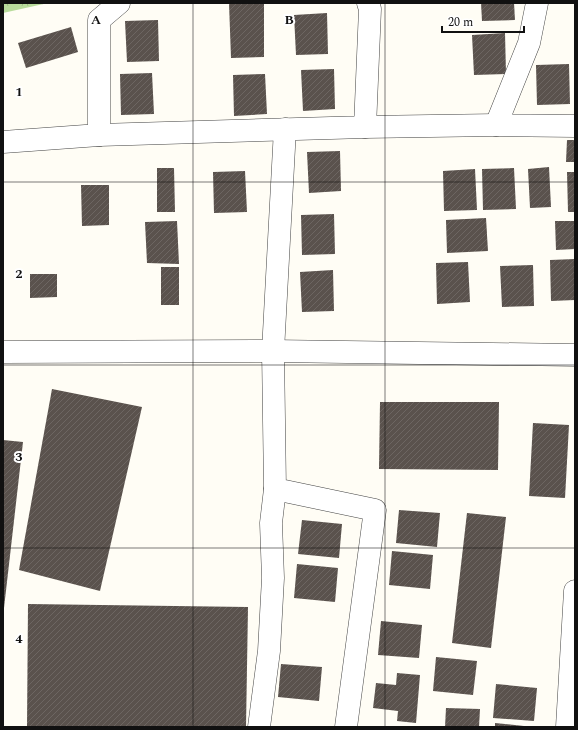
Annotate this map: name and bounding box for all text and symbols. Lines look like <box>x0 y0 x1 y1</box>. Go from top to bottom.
scale bar <box>442 8 524 34</box>
text: A <box>91 10 101 30</box>
text: B <box>284 10 294 30</box>
text: 20 m <box>448 13 473 32</box>
text: 1 <box>15 82 23 102</box>
text: 2 <box>15 264 23 284</box>
text: 3 <box>15 447 23 467</box>
text: 4 <box>15 629 23 649</box>

